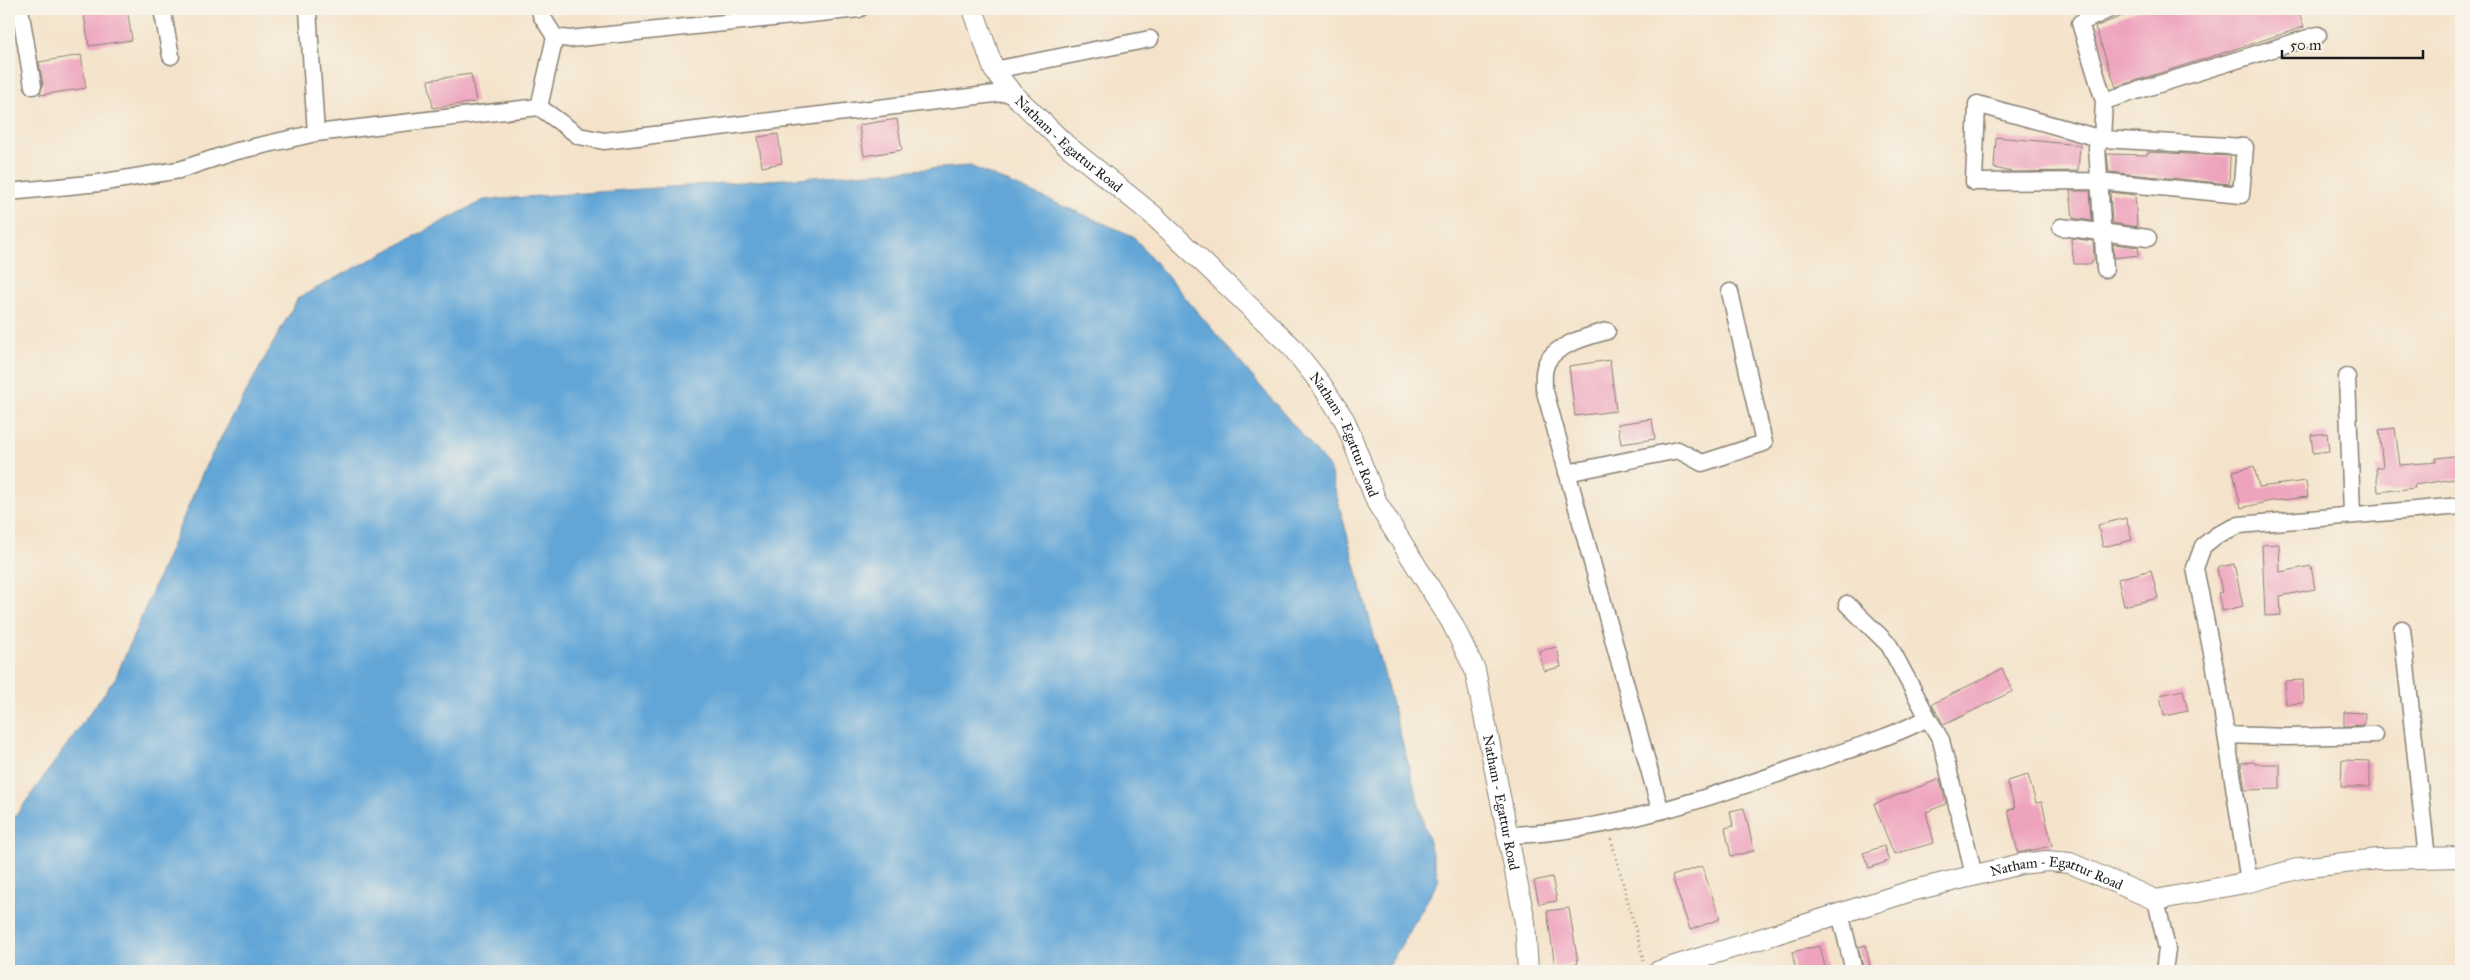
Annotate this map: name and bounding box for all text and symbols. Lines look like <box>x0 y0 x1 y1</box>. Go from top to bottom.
scale bar <box>2282 28 2424 60</box>
text: 50 m <box>2290 36 2322 54</box>
street label: Natham - Egattur Road <box>1011 92 1126 196</box>
street label: Natham - Egattur Road <box>1306 369 1382 499</box>
street label: Natham - Egattur Road <box>1480 733 1523 872</box>
street label: Natham - Egattur Road <box>1988 852 2126 893</box>

